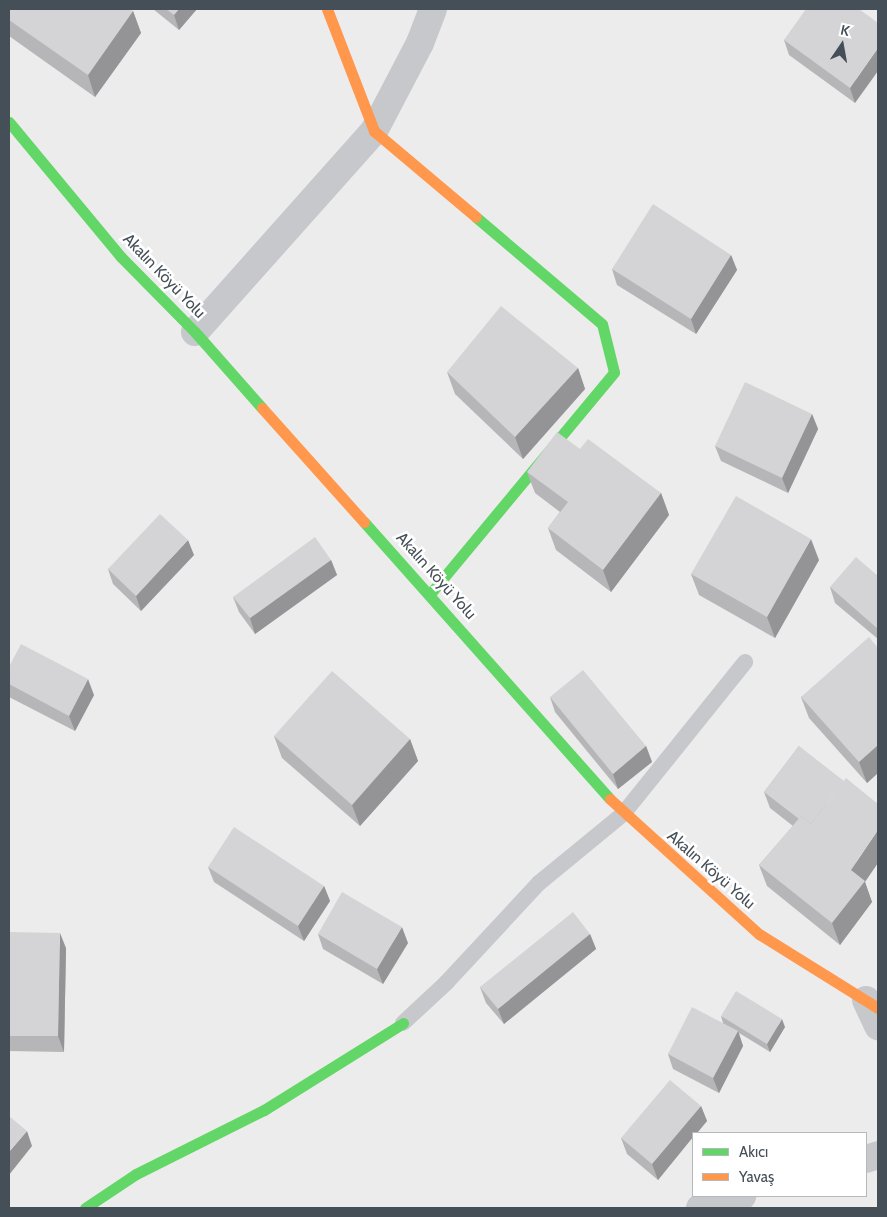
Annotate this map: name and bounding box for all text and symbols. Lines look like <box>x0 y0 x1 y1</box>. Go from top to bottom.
north arrow <box>817 20 867 70</box>
text: K <box>839 21 851 40</box>
street label: Akalın Köyü Yolu <box>119 230 209 322</box>
street label: Akalın Köyü Yolu <box>392 529 480 623</box>
street label: Akalın Köyü Yolu <box>663 827 759 913</box>
legend <box>692 1132 867 1197</box>
text: Akıcı <box>739 1143 768 1161</box>
text: Yavaş <box>739 1168 774 1186</box>

